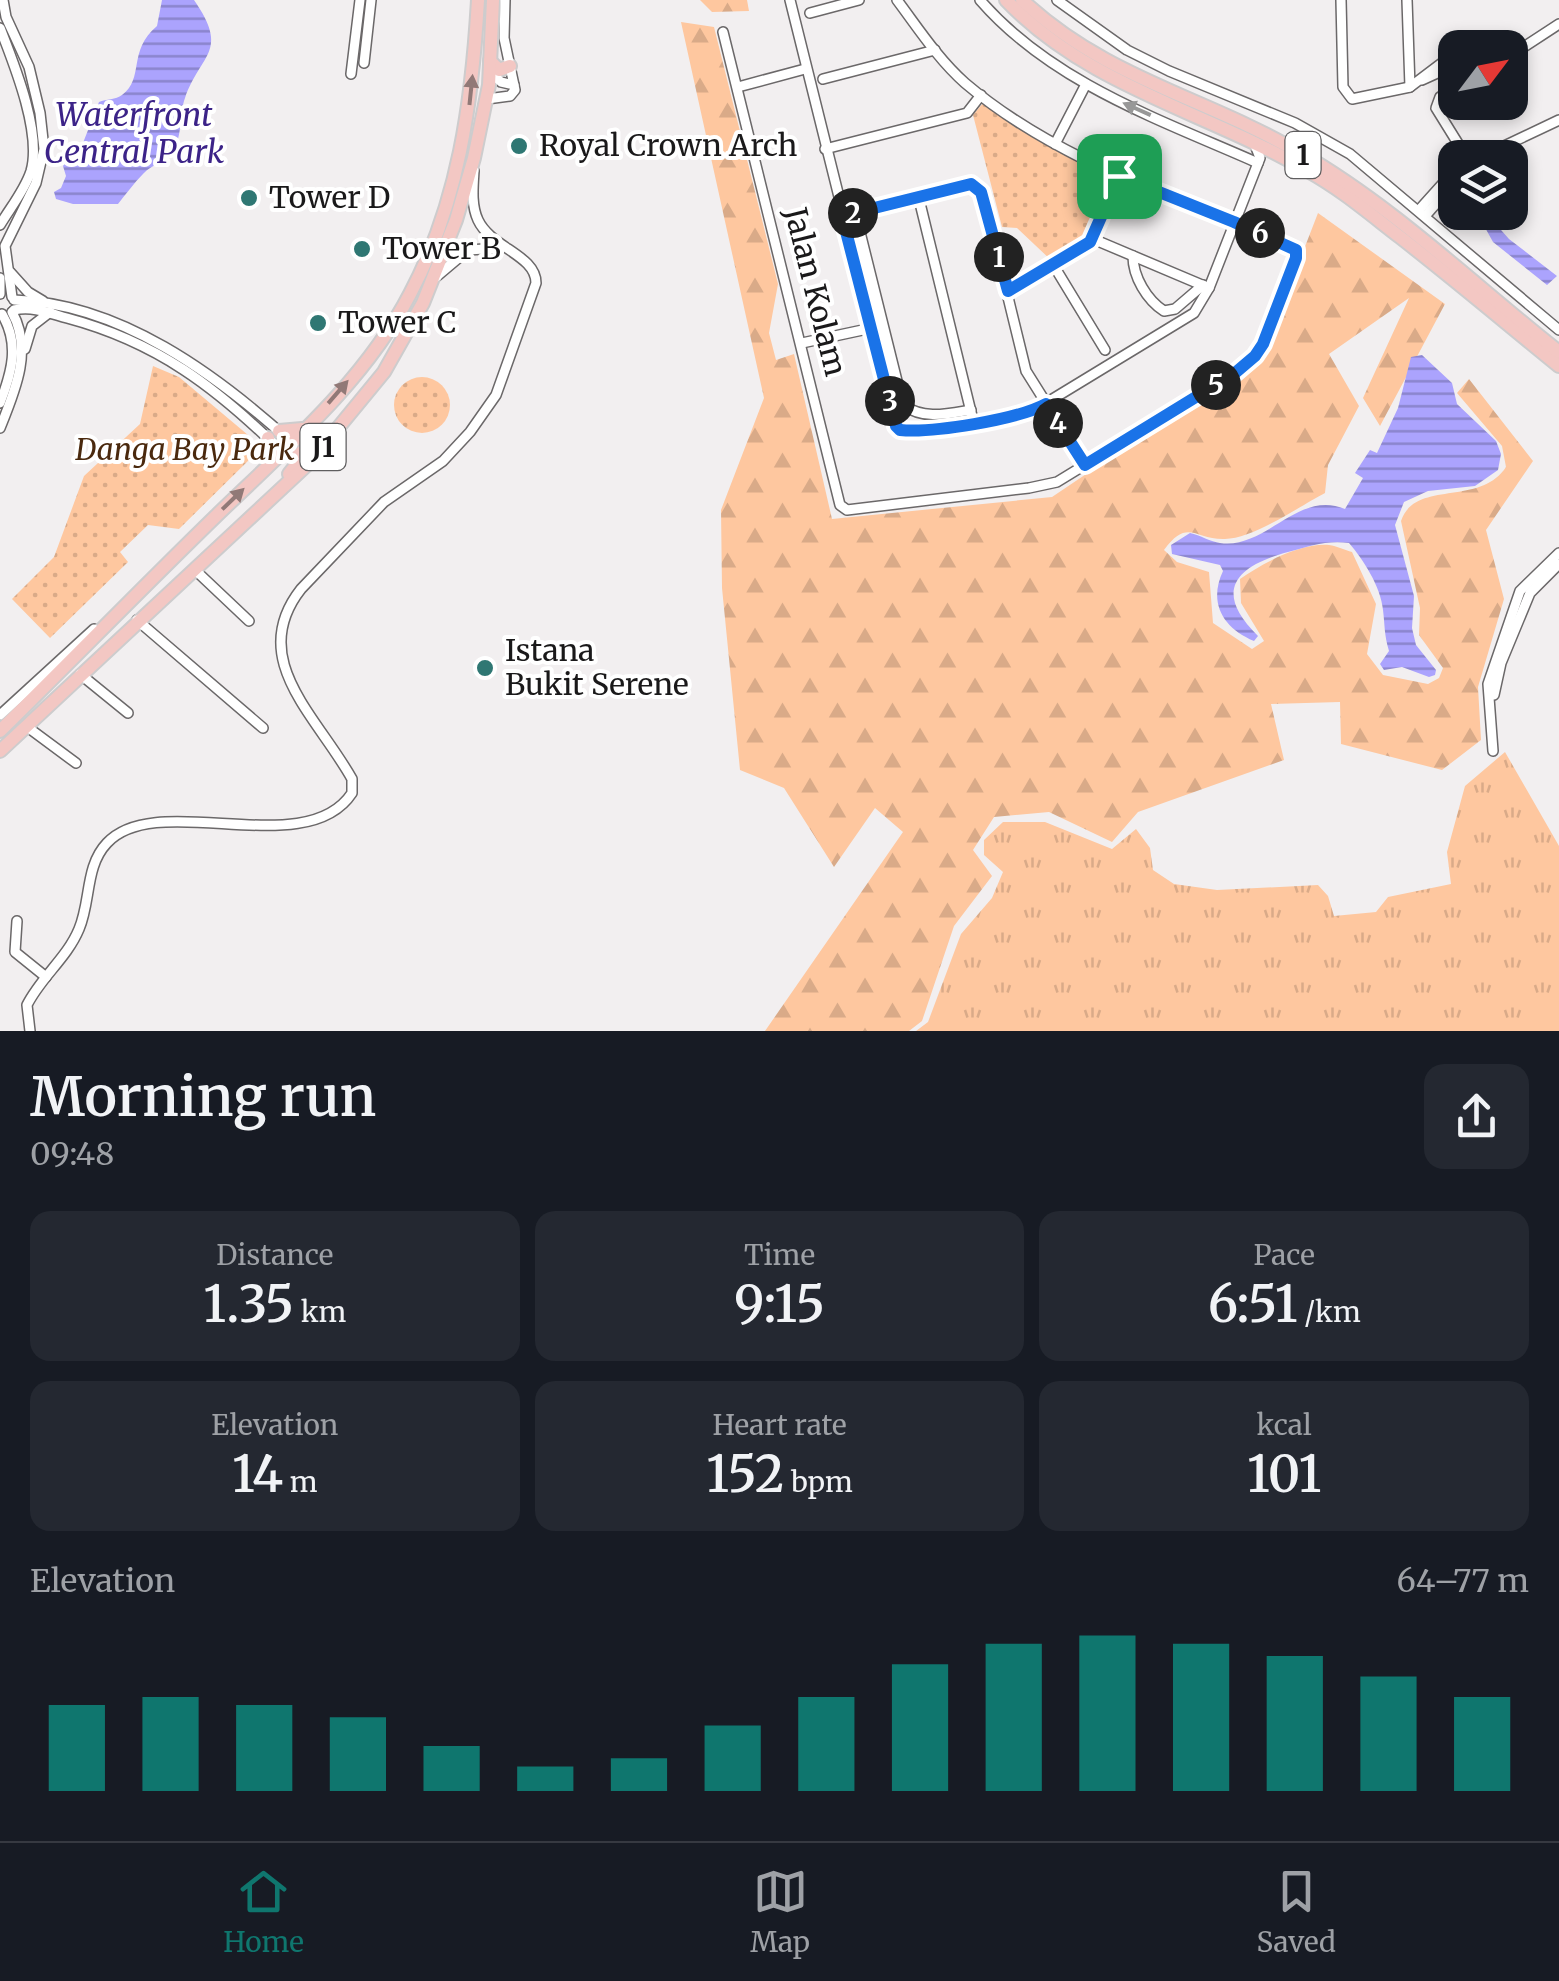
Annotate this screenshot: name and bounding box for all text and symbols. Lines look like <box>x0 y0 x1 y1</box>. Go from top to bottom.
north arrow <box>1438 30 1528 120</box>
map controls <box>1438 30 1528 230</box>
one-way arrow <box>463 74 479 106</box>
water label: Waterfront Central Park <box>44 95 225 172</box>
one-way arrow <box>1122 101 1152 117</box>
place label: Royal Crown Arch <box>539 126 798 164</box>
road number: 1 <box>1286 132 1320 178</box>
pin <box>1077 134 1162 219</box>
marker: Royal Crown Arch <box>508 135 530 157</box>
button: layers <box>1438 140 1528 230</box>
icon: arrive <box>1092 149 1147 204</box>
place label: Tower D <box>269 178 390 216</box>
marker: Tower D <box>238 187 260 209</box>
pin: 2 <box>828 188 878 238</box>
text: 2 <box>845 195 861 231</box>
street label: Jalan Kolam <box>776 203 855 380</box>
pin: 6 <box>1235 208 1285 258</box>
text: 6 <box>1251 215 1269 251</box>
place label: Tower B <box>382 229 501 267</box>
pin: 1 <box>974 232 1024 282</box>
marker: Tower B <box>351 238 373 260</box>
text: 1 <box>993 239 1005 275</box>
place label: Tower C <box>338 303 456 341</box>
marker: Tower C <box>307 312 329 334</box>
pin: 5 <box>1191 360 1241 410</box>
text: 5 <box>1208 367 1224 403</box>
pin: 3 <box>865 376 915 426</box>
one-way arrow <box>326 380 348 405</box>
text: 3 <box>882 383 898 419</box>
pin: 4 <box>1033 398 1083 448</box>
text: 4 <box>1049 405 1067 441</box>
road number: J1 <box>300 424 346 470</box>
park label: Danga Bay Park <box>74 430 295 468</box>
one-way arrow <box>221 488 245 511</box>
place label: Istana Bukit Serene <box>505 631 689 703</box>
marker: Istana Bukit Serene <box>474 657 496 679</box>
text: Morning run <box>30 1062 376 1131</box>
button: share <box>1424 1064 1529 1169</box>
text: 09:48 <box>30 1134 114 1174</box>
text: Distance <box>216 1237 333 1273</box>
text: Time <box>744 1237 815 1273</box>
text: Pace <box>1254 1237 1315 1273</box>
text: 1.35 <box>203 1273 294 1336</box>
text: 9:15 <box>734 1273 825 1336</box>
text: 6:51 <box>1208 1273 1298 1336</box>
text: km <box>294 1294 346 1330</box>
text: /km <box>1298 1294 1361 1330</box>
text: Elevation <box>211 1407 338 1443</box>
text: Heart rate <box>713 1407 846 1443</box>
text: kcal <box>1257 1407 1312 1443</box>
text: 14 <box>232 1443 283 1506</box>
text: 152 <box>706 1443 784 1506</box>
text: 101 <box>1247 1443 1321 1506</box>
text: m <box>283 1464 318 1500</box>
text: bpm <box>784 1464 853 1500</box>
text: Elevation <box>30 1561 175 1601</box>
text: 64–77 m <box>1396 1561 1529 1601</box>
tab: Home <box>223 1864 304 1960</box>
tab: Map <box>750 1864 810 1960</box>
tab: Saved <box>1256 1864 1336 1960</box>

